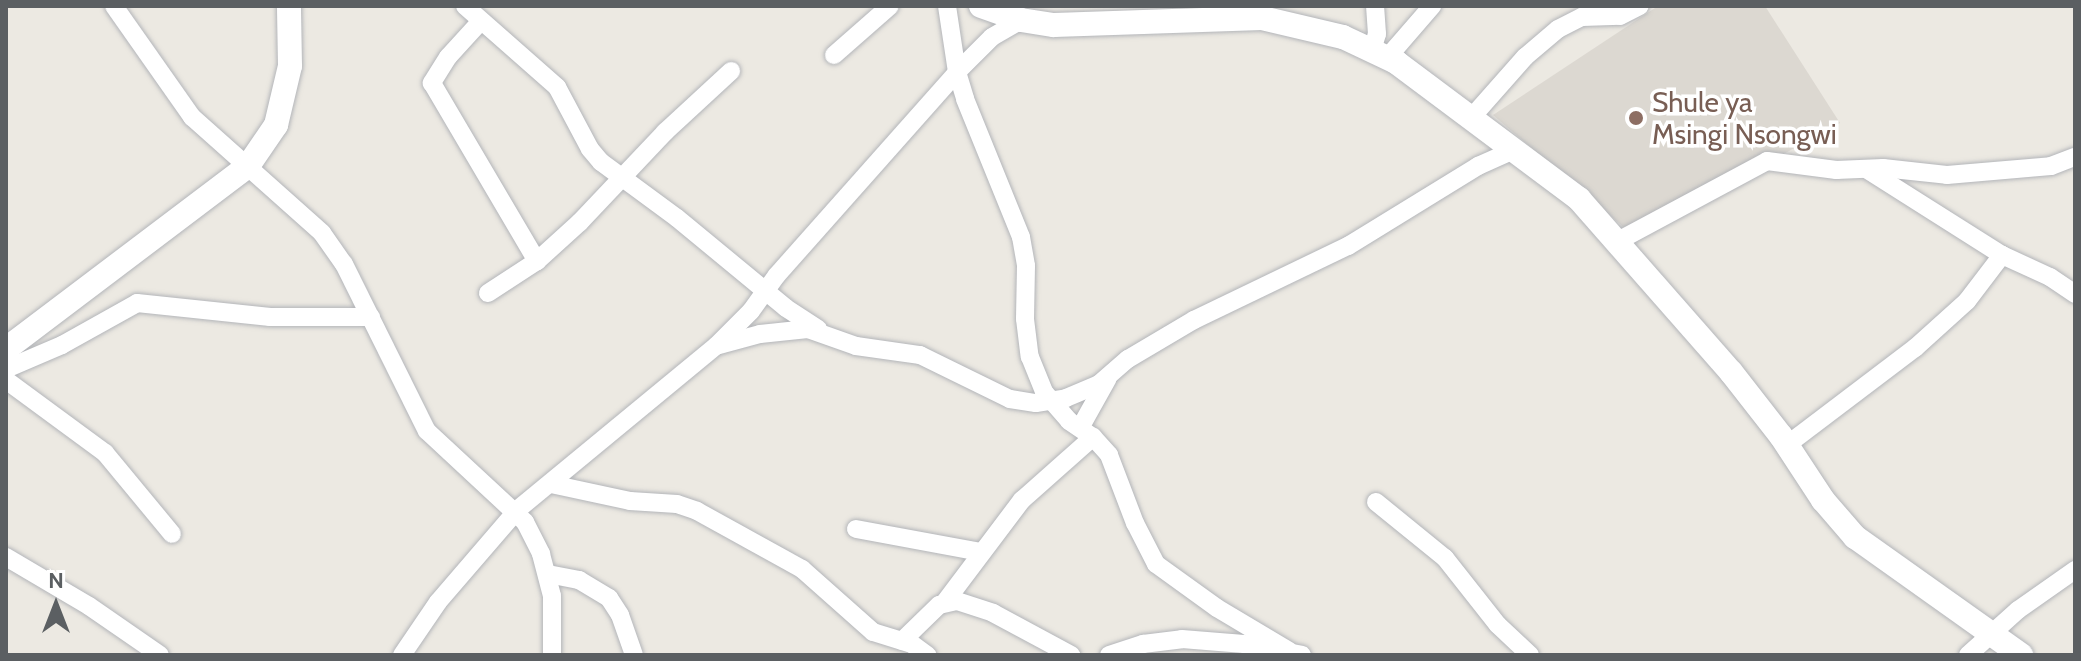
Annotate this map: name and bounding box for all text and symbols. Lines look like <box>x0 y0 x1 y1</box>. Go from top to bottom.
place label: Shule ya Msingi Nsongwi <box>1652 85 1837 151</box>
marker: Shule ya Msingi Nsongwi <box>1627 109 1645 127</box>
north arrow <box>16 565 96 645</box>
text: N <box>48 567 64 594</box>

